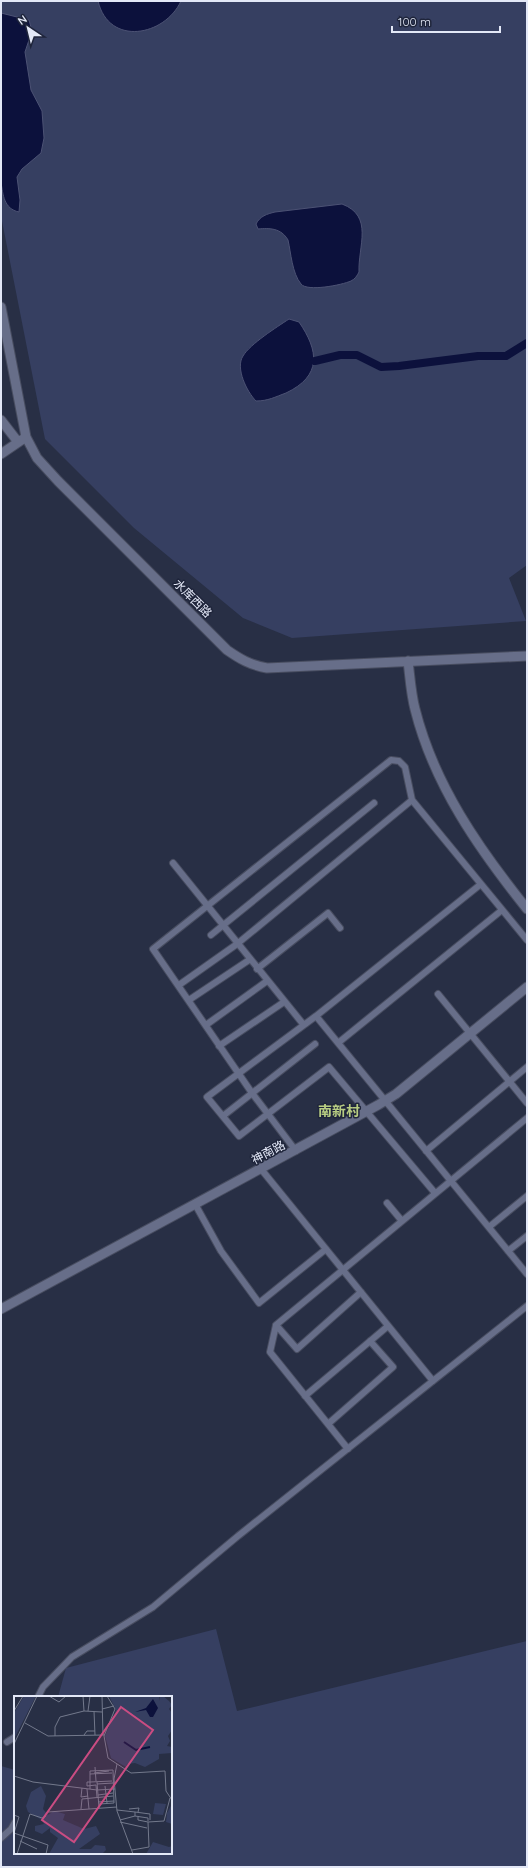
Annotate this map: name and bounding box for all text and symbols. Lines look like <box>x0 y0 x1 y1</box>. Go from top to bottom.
north arrow <box>8 8 48 48</box>
scale bar <box>392 8 500 34</box>
text: N <box>15 12 30 28</box>
text: 100 m <box>398 14 431 29</box>
street label: 水库西路 <box>171 576 215 620</box>
district label: 南新村 <box>318 1102 360 1120</box>
street label: 神南路 <box>249 1137 287 1167</box>
inset map <box>14 1696 172 1854</box>

